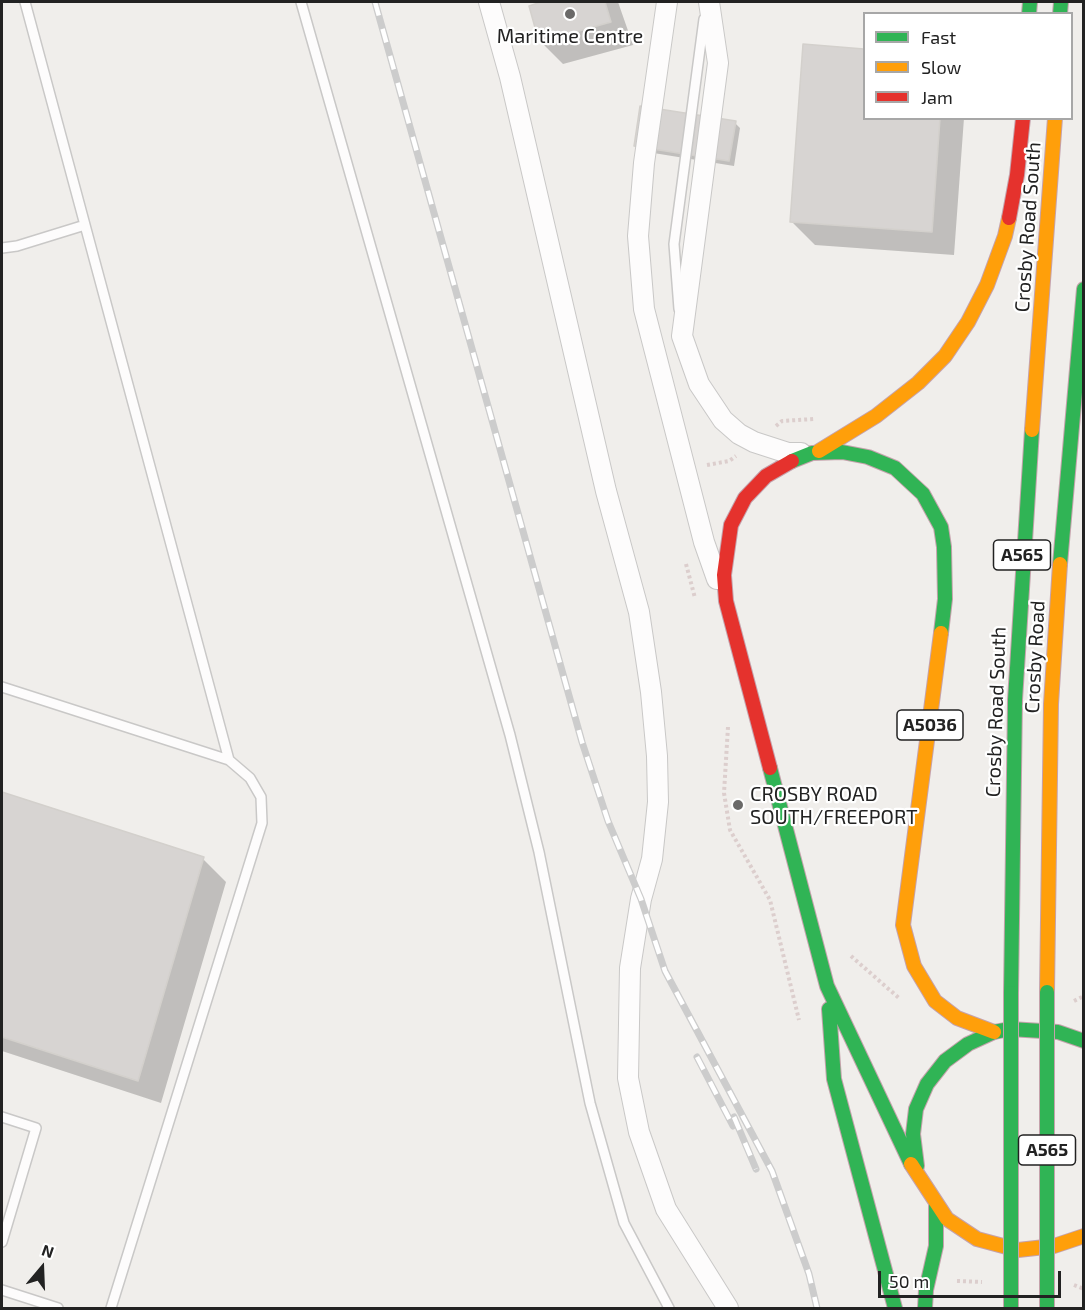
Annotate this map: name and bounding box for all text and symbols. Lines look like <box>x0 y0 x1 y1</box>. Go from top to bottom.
marker: Maritime Centre <box>563 7 577 21</box>
legend <box>863 12 1073 120</box>
place label: Maritime Centre <box>497 24 643 48</box>
text: Fast <box>921 26 956 48</box>
text: Slow <box>921 56 961 78</box>
text: Jam <box>921 86 953 108</box>
street label: Crosby Road South <box>1010 141 1046 313</box>
road number: A565 <box>994 540 1050 570</box>
street label: Crosby Road <box>1020 600 1050 714</box>
street label: Crosby Road South <box>981 626 1011 798</box>
road number: A5036 <box>897 710 963 740</box>
place label: CROSBY ROAD SOUTH/FREEPORT <box>750 782 918 829</box>
marker: CROSBY ROAD SOUTH/FREEPORT <box>731 798 745 812</box>
road number: A565 <box>1018 1135 1076 1165</box>
north arrow <box>12 1238 72 1298</box>
text: N <box>39 1240 57 1261</box>
scale bar <box>881 1259 1064 1297</box>
text: 50 m <box>889 1270 929 1292</box>

